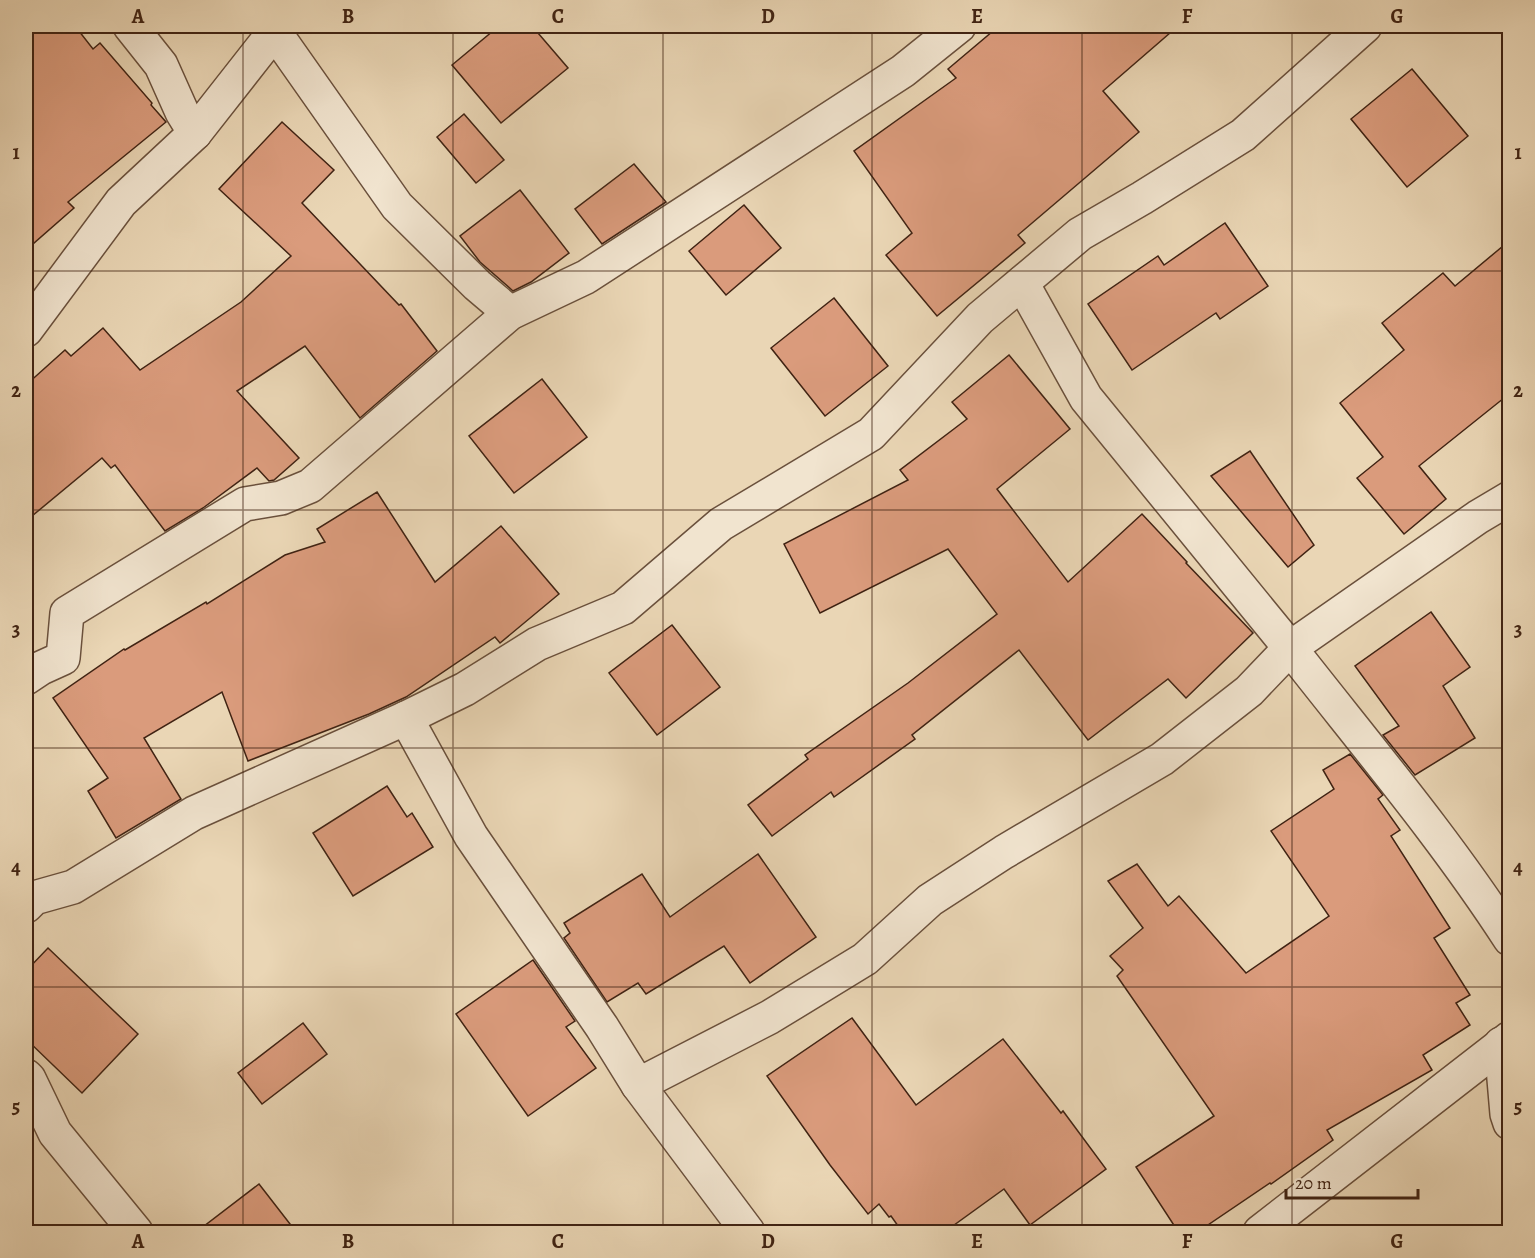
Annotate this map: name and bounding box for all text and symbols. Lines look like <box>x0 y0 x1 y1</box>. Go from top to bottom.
text: A <box>131 3 145 30</box>
text: B <box>342 3 354 30</box>
text: C <box>552 3 564 30</box>
text: D <box>761 3 775 30</box>
text: E <box>971 3 983 30</box>
text: F <box>1182 3 1193 30</box>
text: G <box>1390 3 1404 30</box>
text: 1 <box>12 139 20 166</box>
text: 1 <box>1514 139 1522 166</box>
text: 2 <box>11 377 21 404</box>
text: 2 <box>1513 377 1523 404</box>
text: 3 <box>12 616 20 643</box>
text: 3 <box>1514 616 1522 643</box>
text: 4 <box>11 854 21 881</box>
text: 4 <box>1513 854 1523 881</box>
text: 5 <box>12 1093 20 1120</box>
text: 5 <box>1514 1093 1522 1120</box>
scale bar <box>1286 1162 1418 1200</box>
text: 20 m <box>1295 1171 1332 1195</box>
text: A <box>131 1228 145 1255</box>
text: B <box>342 1228 354 1255</box>
text: C <box>552 1228 564 1255</box>
text: D <box>761 1228 775 1255</box>
text: E <box>971 1228 983 1255</box>
text: F <box>1182 1228 1193 1255</box>
text: G <box>1390 1228 1404 1255</box>

